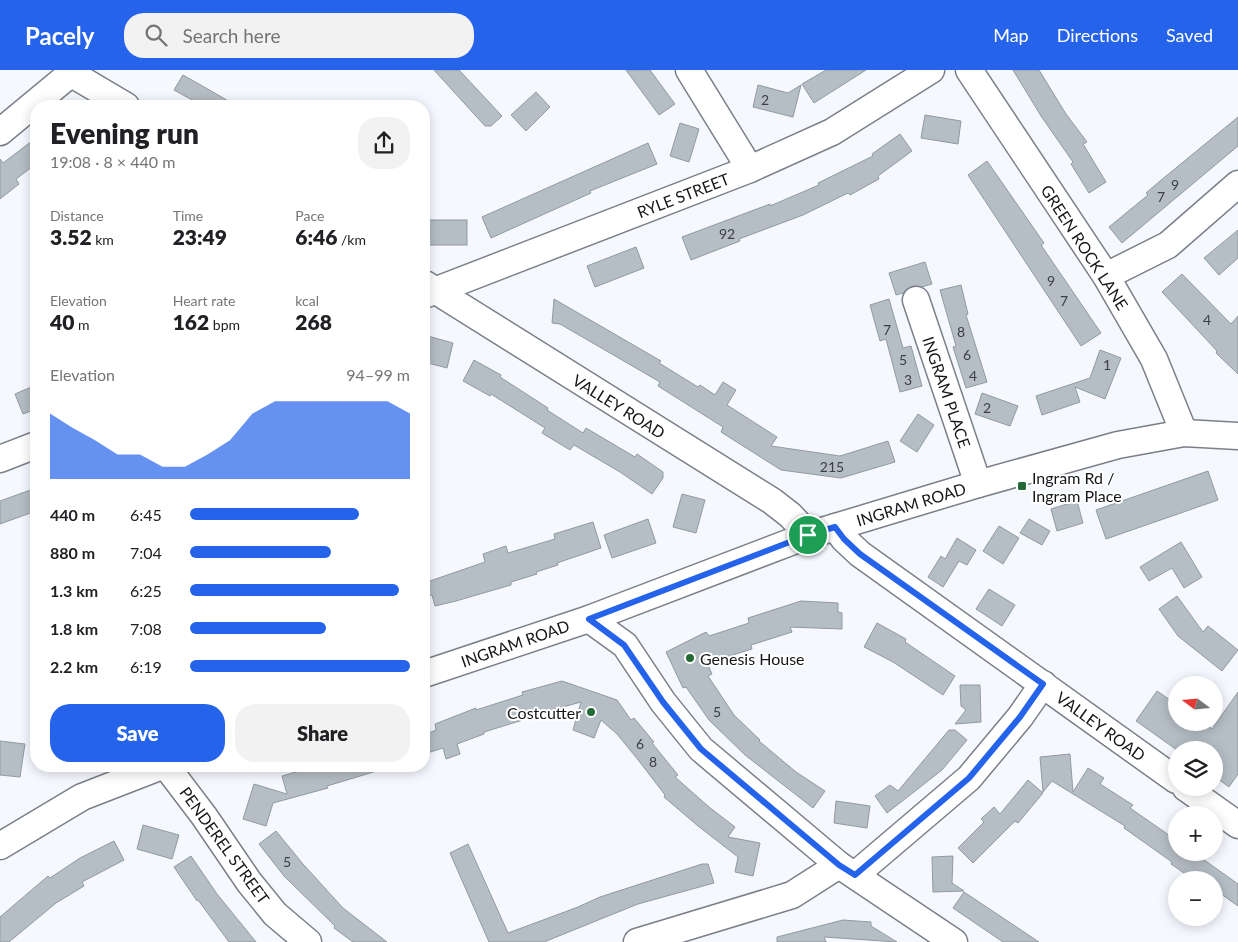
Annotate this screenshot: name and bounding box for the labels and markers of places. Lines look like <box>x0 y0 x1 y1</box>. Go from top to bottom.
place label: Ingram Rd / Ingram Place <box>1032 468 1122 505</box>
marker: Ingram Rd / Ingram Place <box>1016 480 1028 492</box>
pin <box>787 514 829 556</box>
place label: Genesis House <box>700 649 805 668</box>
marker: Genesis House <box>684 652 696 664</box>
place label: Costcutter <box>507 703 581 722</box>
marker: Costcutter <box>585 706 597 718</box>

